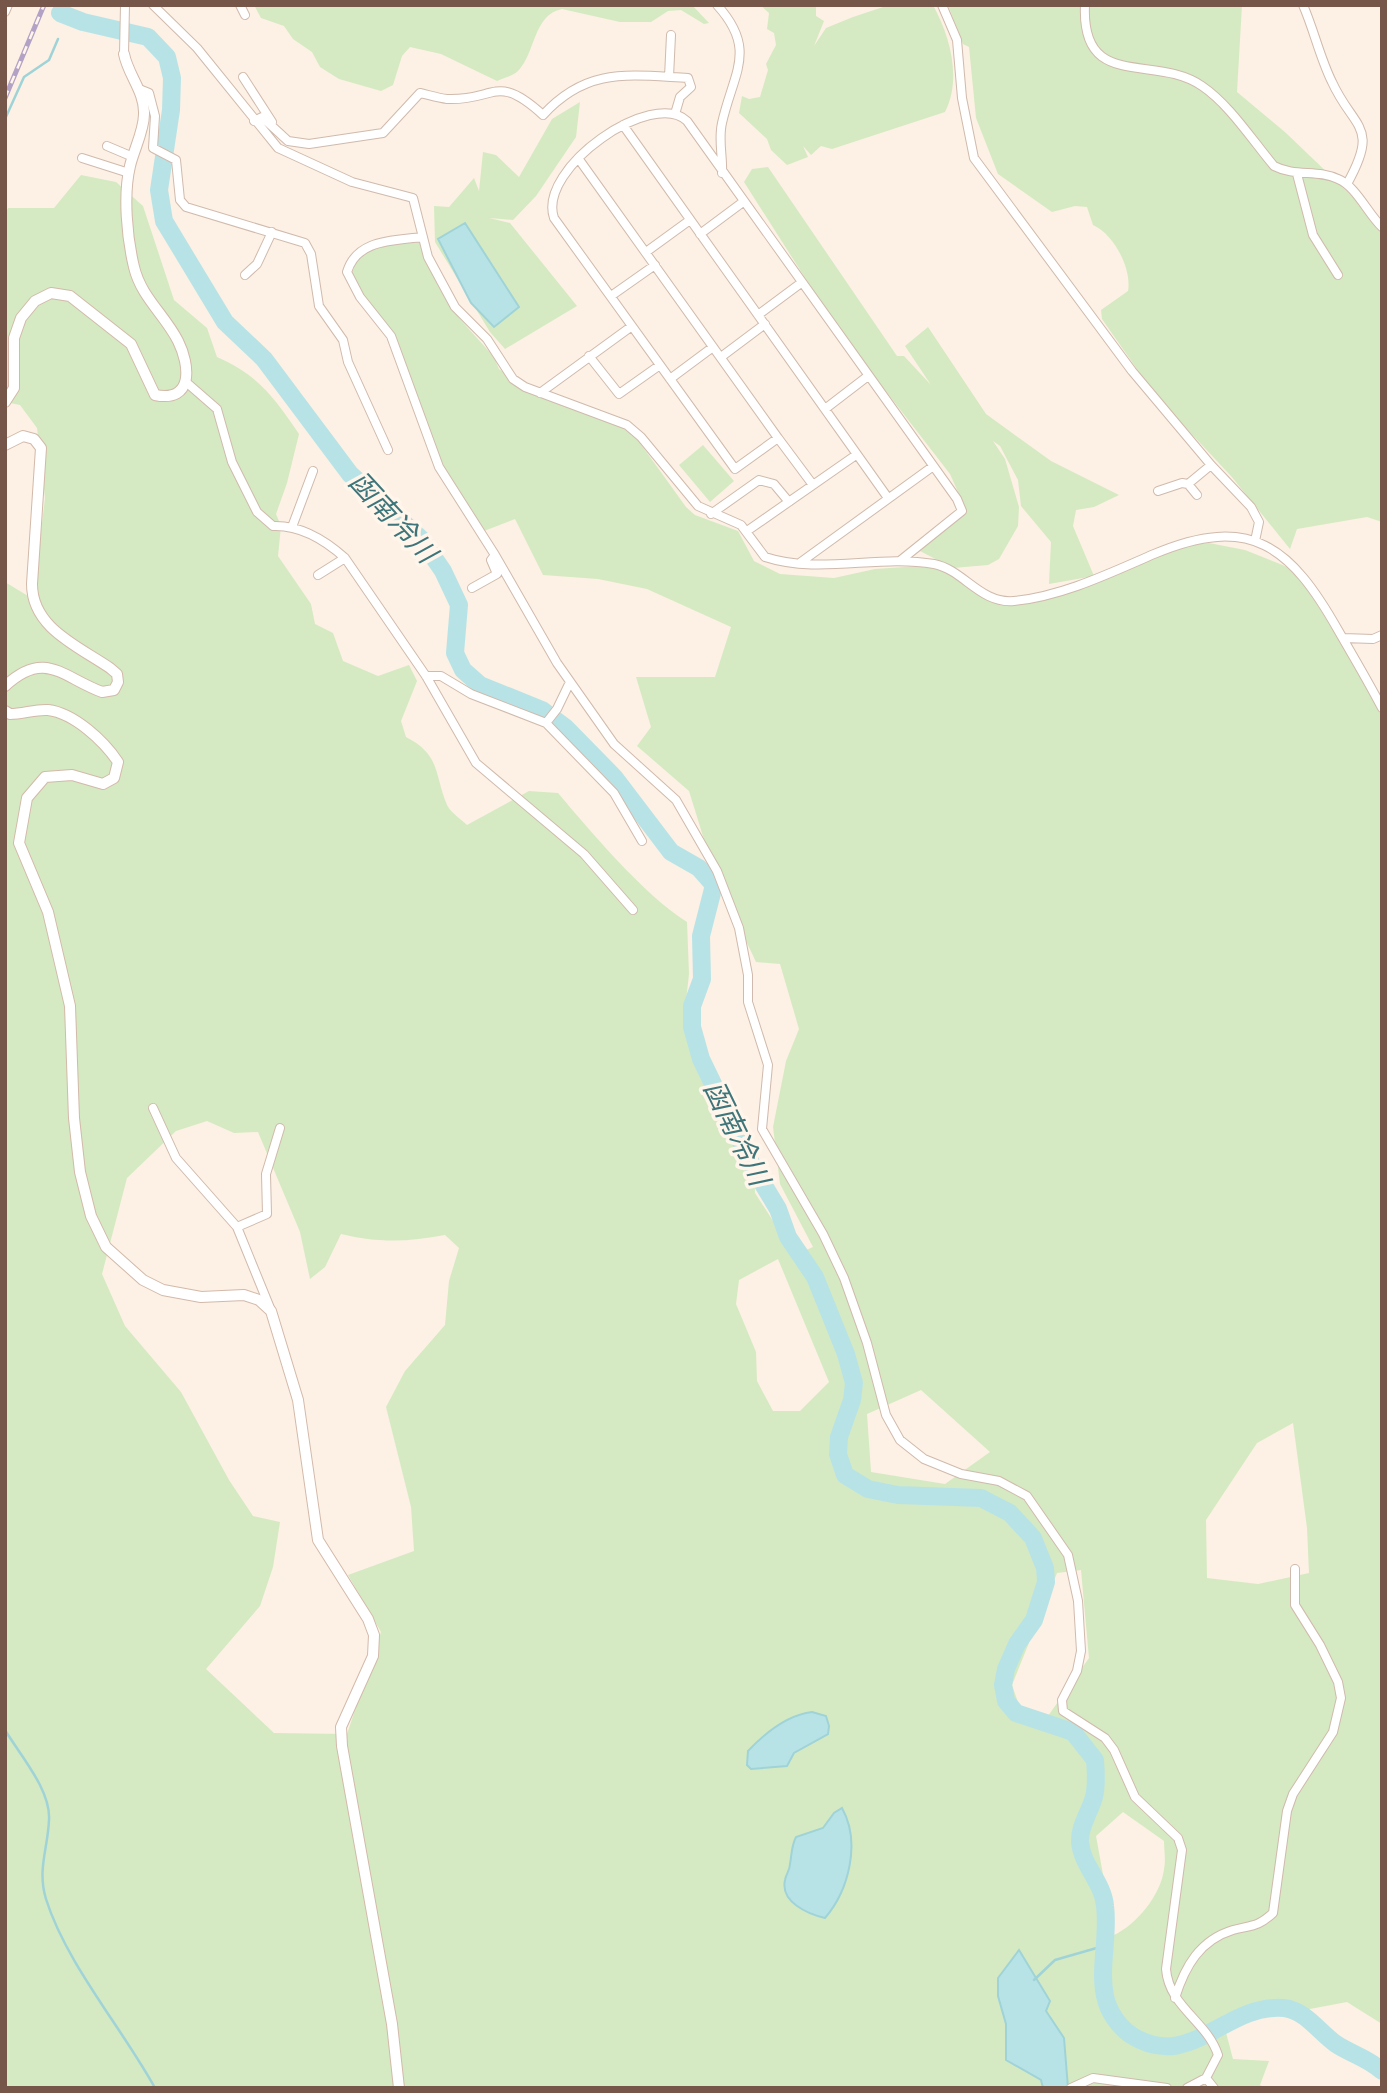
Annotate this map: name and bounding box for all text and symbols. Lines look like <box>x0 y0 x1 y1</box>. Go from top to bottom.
water label: 函南冷川 <box>342 464 446 572</box>
water label: 函南冷川 <box>696 1075 779 1194</box>

